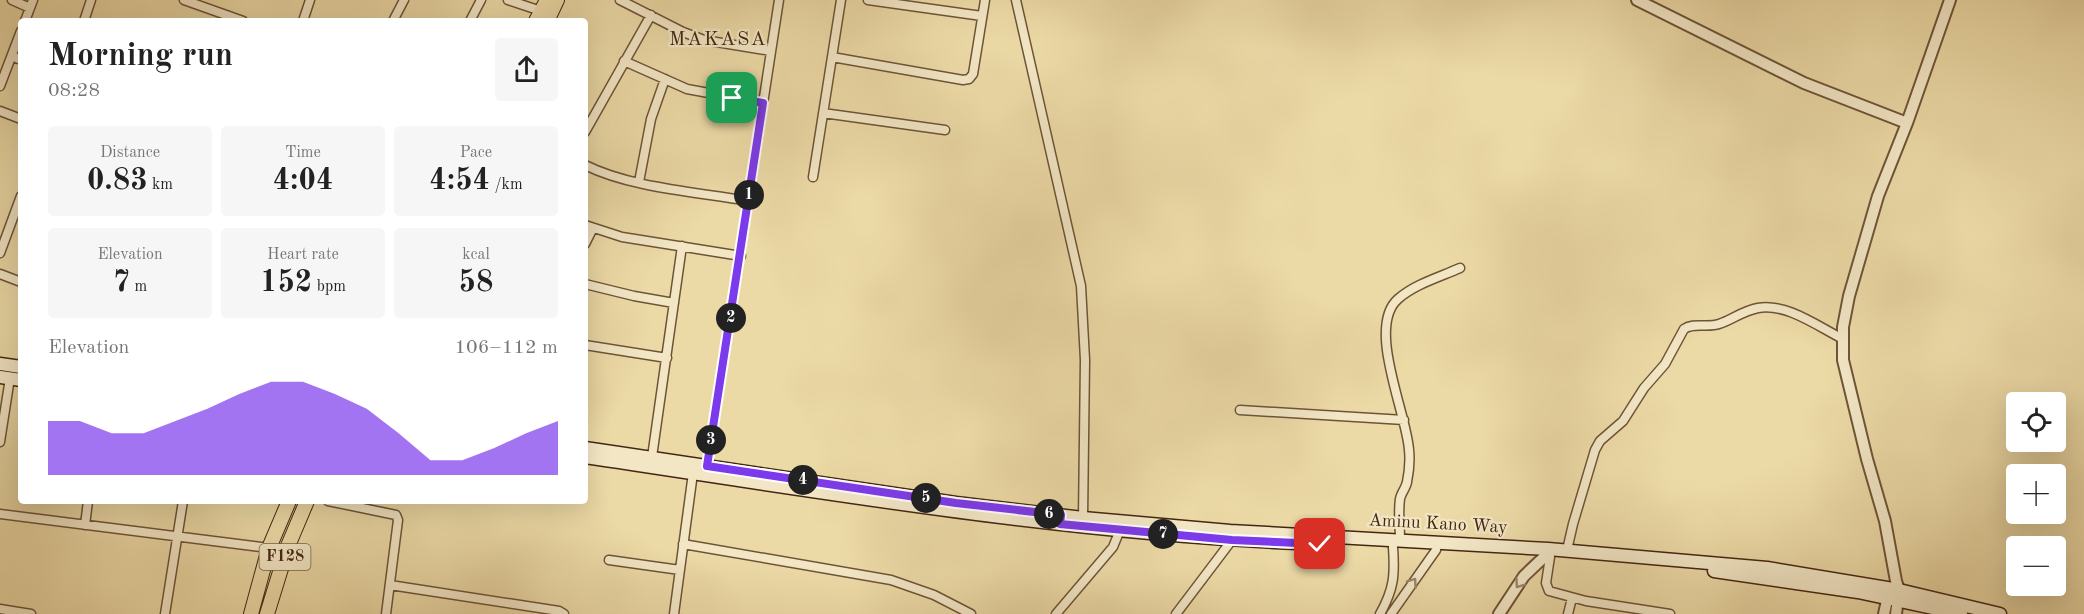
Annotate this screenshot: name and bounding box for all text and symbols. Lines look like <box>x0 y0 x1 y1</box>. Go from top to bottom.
district label: MAKASA <box>669 30 767 50</box>
button: share <box>495 38 558 101</box>
text: Morning run <box>48 40 233 73</box>
pin <box>706 72 757 123</box>
text: 08:28 <box>48 81 100 101</box>
icon: arrive <box>715 81 748 114</box>
text: Distance <box>100 145 160 161</box>
text: Time <box>285 145 321 161</box>
text: Pace <box>460 145 492 161</box>
text: 0.83 <box>87 166 148 196</box>
text: 4:04 <box>273 166 333 196</box>
text: 4:54 <box>429 166 490 196</box>
text: km <box>148 177 173 193</box>
text: /km <box>490 177 523 193</box>
pin: 1 <box>734 180 764 210</box>
text: 1 <box>744 187 754 203</box>
text: Elevation <box>97 247 163 263</box>
text: Heart rate <box>267 247 339 263</box>
text: kcal <box>462 247 490 263</box>
text: 7 <box>113 268 130 298</box>
text: 152 <box>260 268 312 298</box>
text: 58 <box>459 268 493 298</box>
text: m <box>130 279 147 295</box>
text: bpm <box>312 279 346 295</box>
pin: 2 <box>716 303 746 333</box>
text: 2 <box>726 310 736 326</box>
text: Elevation <box>48 338 129 358</box>
text: 106–112 m <box>455 338 558 358</box>
map controls <box>2006 392 2066 596</box>
button: locate <box>2006 392 2066 452</box>
pin: 3 <box>696 425 726 455</box>
text: 3 <box>706 432 716 448</box>
button: + <box>2006 464 2066 524</box>
pin: 4 <box>788 465 818 495</box>
text: 4 <box>798 472 808 488</box>
pin: 5 <box>911 483 941 513</box>
text: 5 <box>921 490 931 506</box>
pin: 6 <box>1034 499 1064 529</box>
text: 6 <box>1044 506 1054 522</box>
street label: Aminu Kano Way <box>1368 511 1509 537</box>
pin <box>1294 518 1345 569</box>
pin: 7 <box>1148 519 1178 549</box>
text: 7 <box>1158 526 1168 542</box>
icon: check <box>1303 527 1336 560</box>
button: − <box>2006 536 2066 596</box>
road number: F128 <box>260 544 310 570</box>
one-way arrow <box>1515 577 1526 588</box>
one-way arrow <box>1406 578 1417 589</box>

